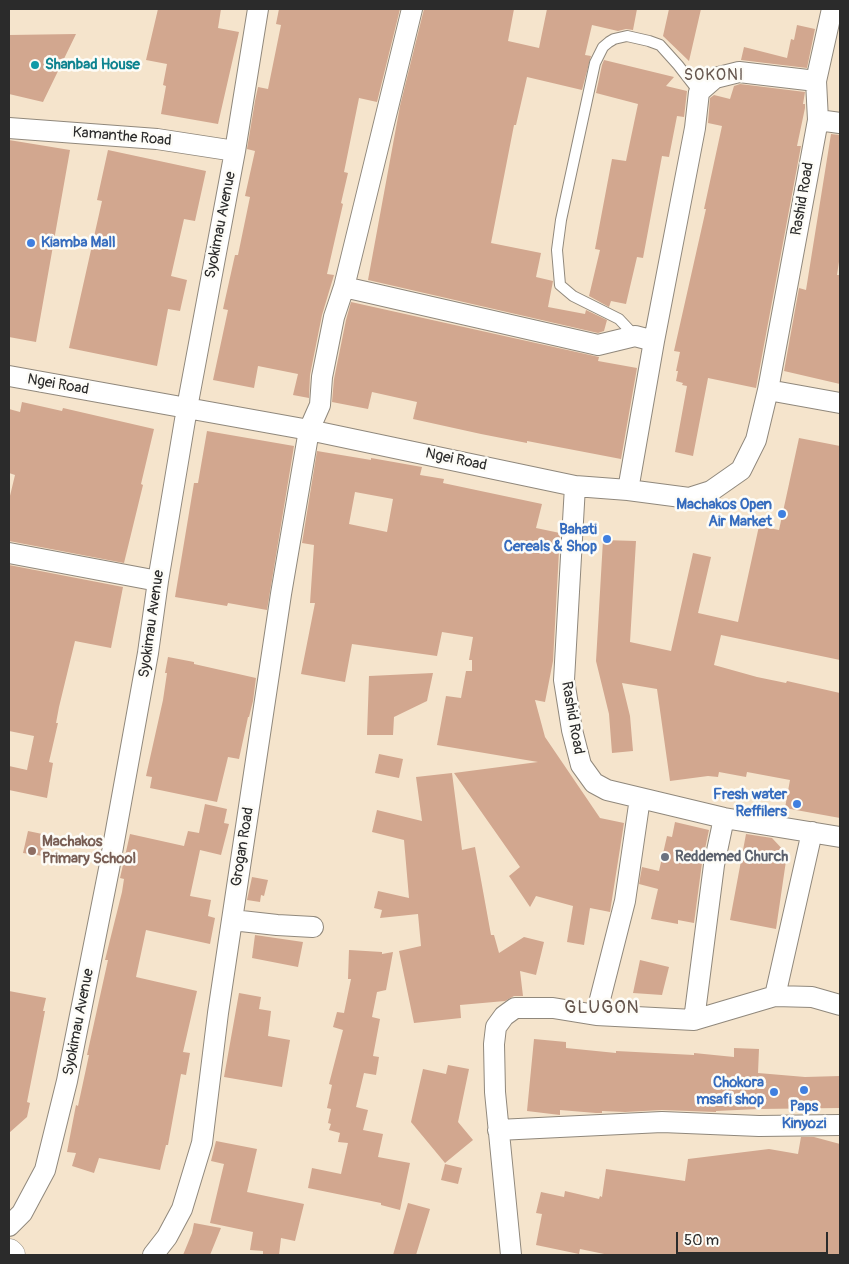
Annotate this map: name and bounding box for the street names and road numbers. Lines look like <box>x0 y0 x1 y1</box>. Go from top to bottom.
street label: Kamanthe Road <box>72 124 172 150</box>
street label: Rashid Road <box>788 161 818 237</box>
street label: Syokimau Avenue <box>202 170 240 280</box>
street label: Ngei Road <box>26 371 90 399</box>
street label: Ngei Road <box>424 445 488 475</box>
street label: Syokimau Avenue <box>136 569 168 679</box>
street label: Rashid Road <box>557 680 587 756</box>
street label: Grogan Road <box>228 806 258 888</box>
street label: Syokimau Avenue <box>60 967 98 1077</box>

